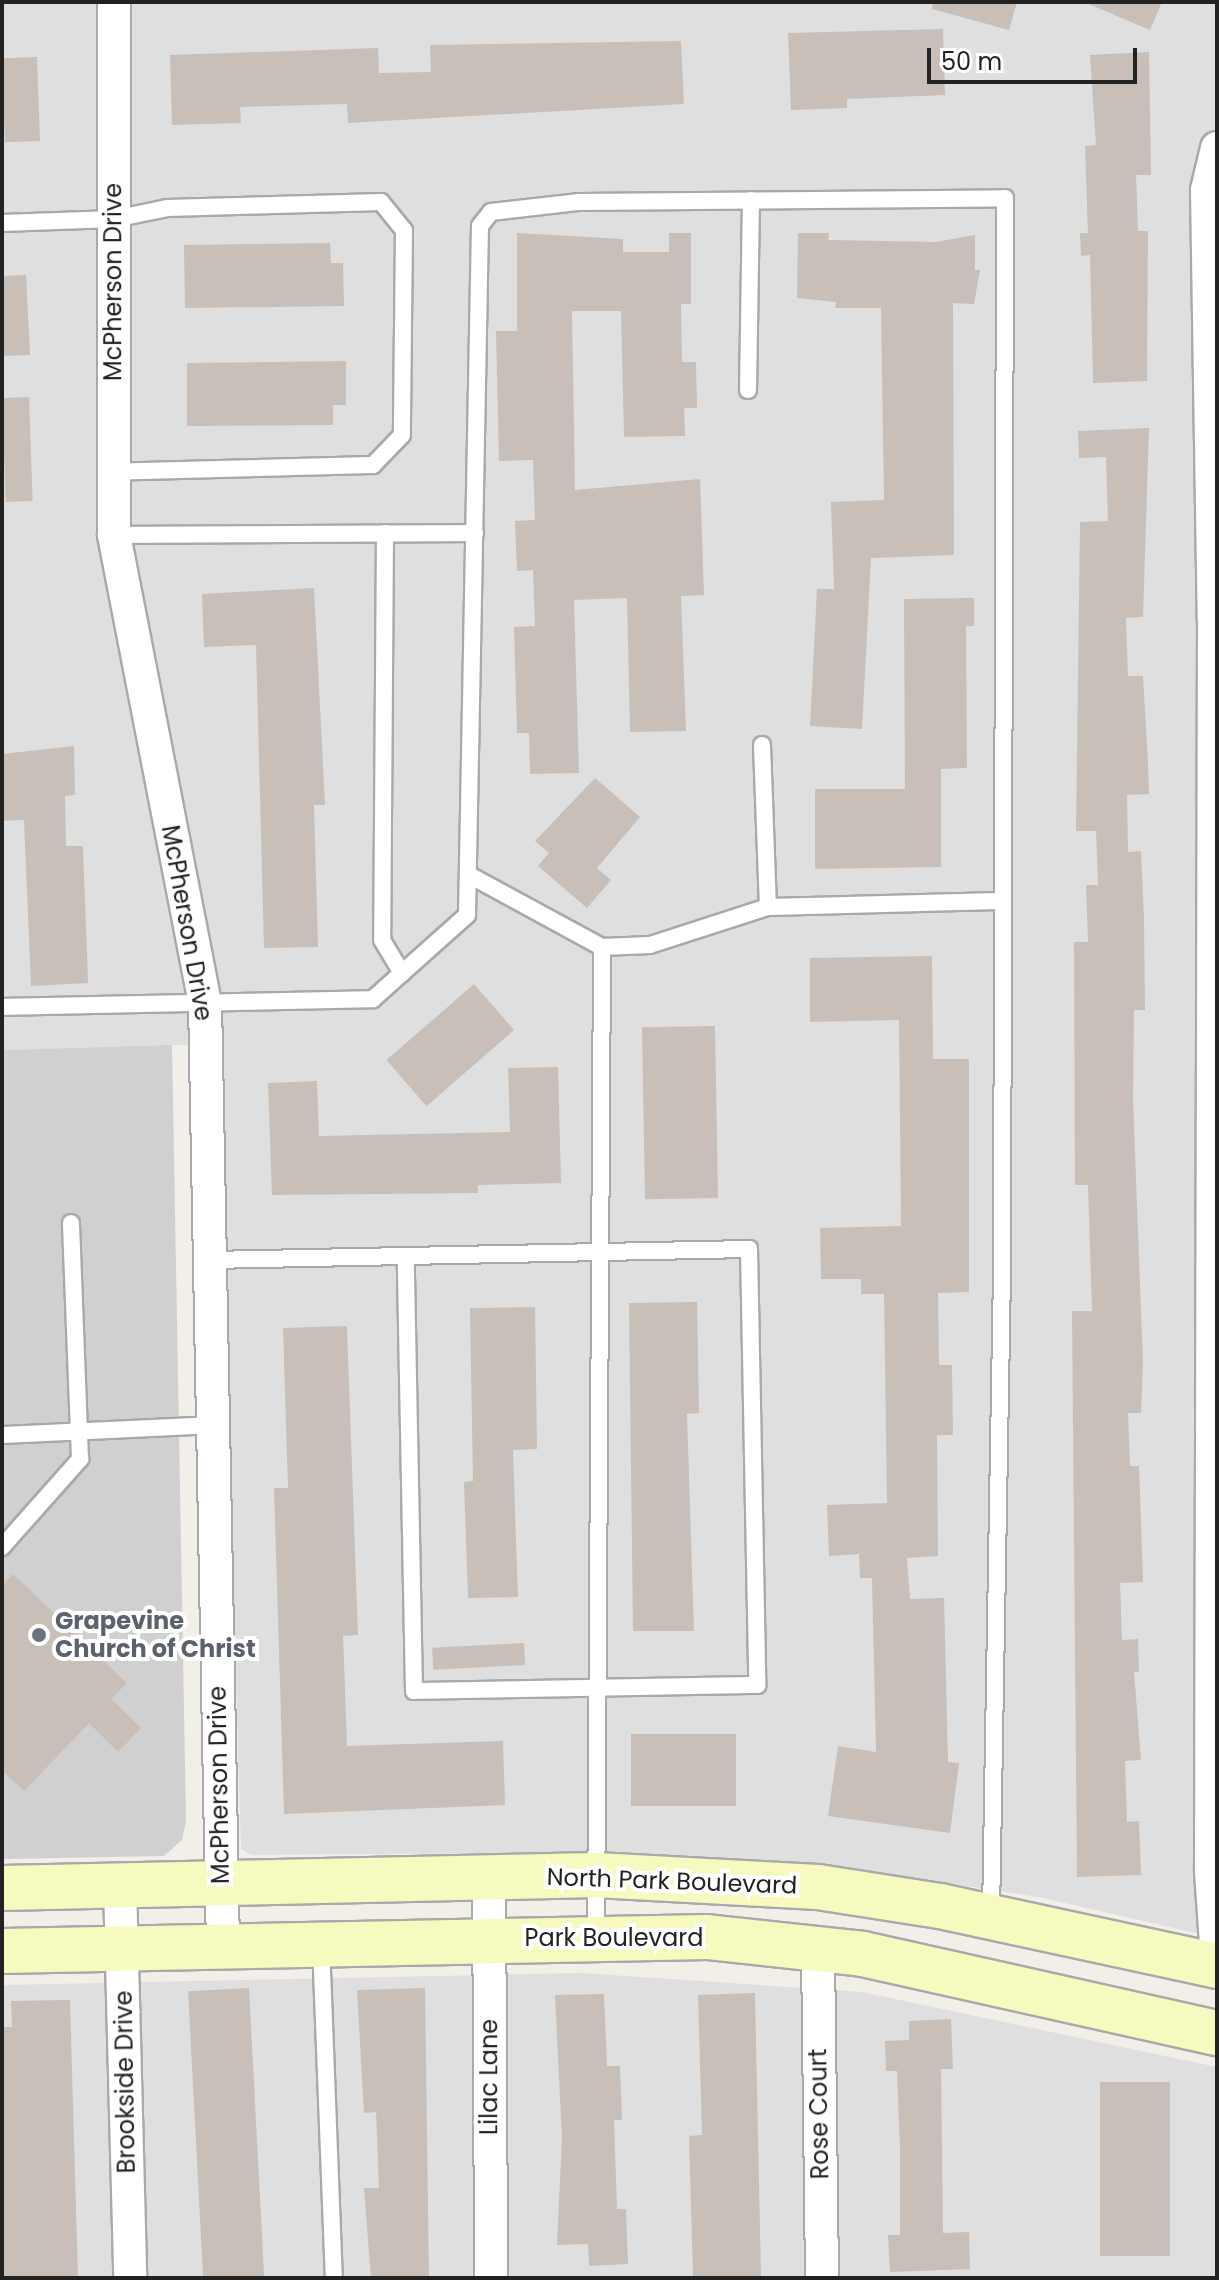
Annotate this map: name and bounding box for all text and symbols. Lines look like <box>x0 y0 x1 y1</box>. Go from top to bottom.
scale bar <box>931 32 1141 82</box>
text: 50 m <box>941 45 1002 78</box>
street label: McPherson Drive <box>99 183 127 381</box>
street label: McPherson Drive <box>156 823 218 1023</box>
place label: Grapevine Church of Christ <box>55 1607 256 1663</box>
marker: Grapevine Church of Christ <box>30 1626 48 1644</box>
street label: McPherson Drive <box>203 1686 235 1884</box>
street label: North Park Boulevard <box>546 1862 798 1900</box>
street label: Park Boulevard <box>525 1924 703 1952</box>
street label: Brookside Drive <box>109 1990 141 2174</box>
street label: Lilac Lane <box>475 2019 503 2135</box>
street label: Rose Court <box>803 2048 835 2180</box>

